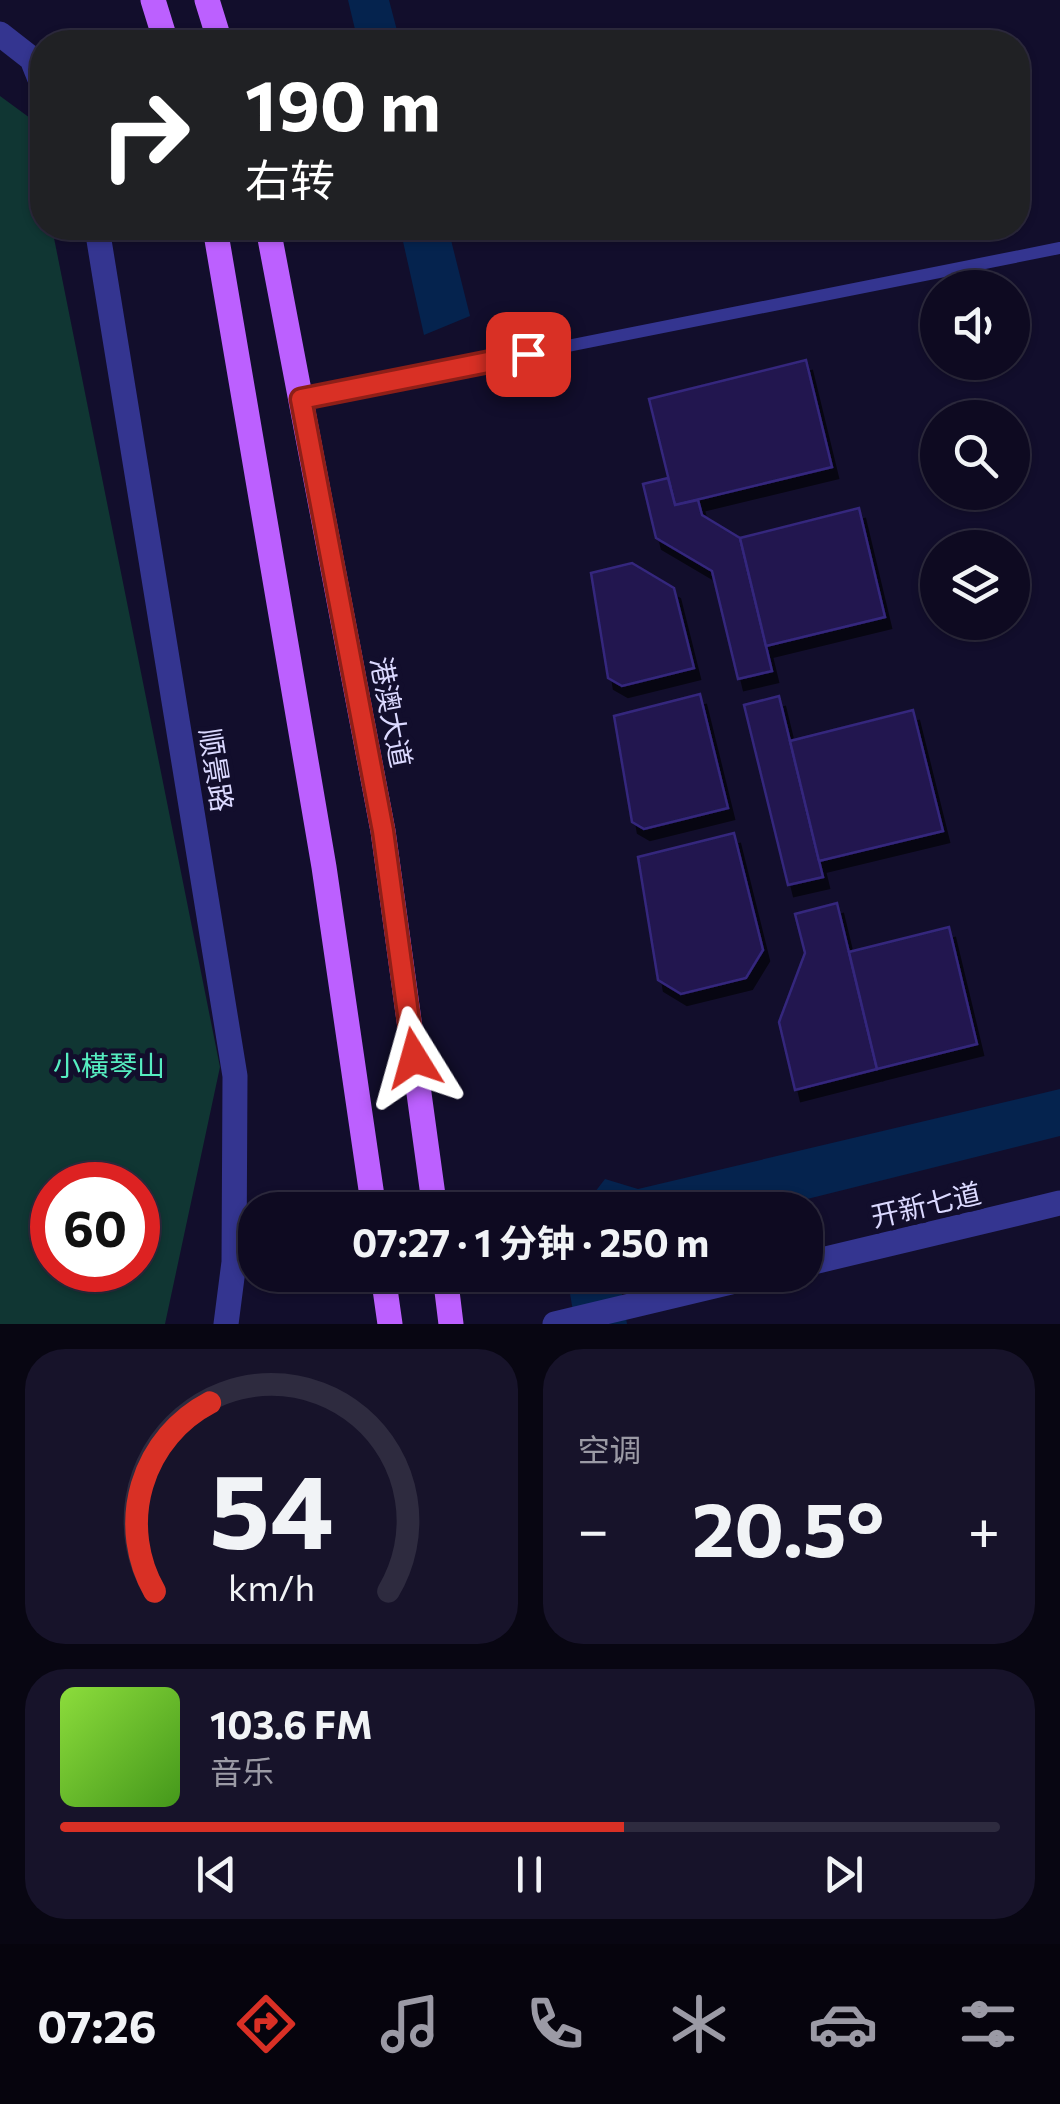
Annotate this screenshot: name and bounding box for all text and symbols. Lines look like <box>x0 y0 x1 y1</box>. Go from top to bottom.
text: 190 m <box>245 60 441 145</box>
icon: right <box>80 70 210 200</box>
text: 右转 <box>245 151 335 206</box>
map controls <box>920 270 1030 640</box>
button: sound <box>920 270 1030 380</box>
pin <box>486 312 571 397</box>
icon: arrive <box>501 327 556 382</box>
button: search <box>920 400 1030 510</box>
button: layers <box>920 530 1030 640</box>
street label: 港澳大道 <box>365 654 419 770</box>
street label: 顺景路 <box>194 726 240 814</box>
position arrow <box>362 1006 466 1110</box>
park label: 小橫琴山 <box>53 1048 165 1082</box>
speed limit sign: 60 <box>30 1162 160 1292</box>
street label: 开新七道 <box>867 1175 984 1233</box>
text: 07:27 · 1 分钟 · 250 m <box>352 1218 709 1265</box>
text: 空调 <box>578 1429 642 1469</box>
text: 54 <box>209 1443 333 1570</box>
text: 20.5° <box>692 1481 884 1572</box>
text: − <box>578 1494 609 1561</box>
text: + <box>968 1494 1000 1561</box>
text: km/h <box>228 1565 315 1608</box>
text: 103.6 FM <box>210 1700 373 1747</box>
text: 音乐 <box>210 1751 274 1791</box>
icon: previous <box>189 1847 244 1902</box>
icon: pause <box>502 1847 557 1902</box>
icon: next <box>816 1847 871 1902</box>
icon: directions <box>231 1989 301 2059</box>
icon: music <box>375 1989 445 2059</box>
icon: phone <box>520 1989 590 2059</box>
icon: climate <box>664 1989 734 2059</box>
icon: car <box>808 1989 878 2059</box>
icon: filters <box>953 1989 1023 2059</box>
text: 07:26 <box>37 1997 156 2052</box>

